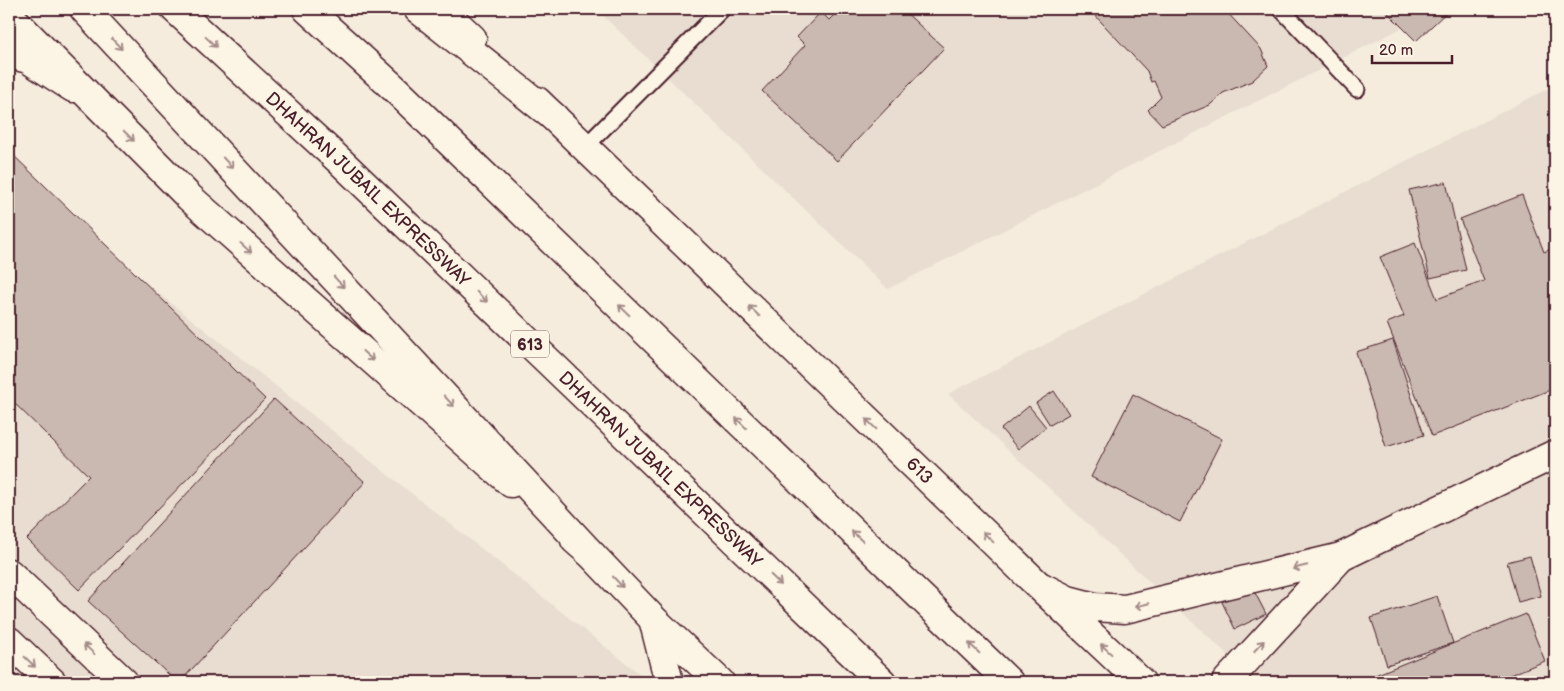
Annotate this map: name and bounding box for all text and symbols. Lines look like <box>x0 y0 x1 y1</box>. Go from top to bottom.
scale bar <box>1372 32 1452 64</box>
one-way arrow <box>205 36 217 48</box>
one-way arrow <box>111 38 123 51</box>
text: 20 m <box>1379 41 1413 60</box>
street label: DHAHRAN JUBAIL EXPRESSWAY <box>261 88 474 292</box>
one-way arrow <box>122 130 135 142</box>
one-way arrow <box>222 157 234 170</box>
one-way arrow <box>240 242 253 254</box>
one-way arrow <box>333 276 344 289</box>
one-way arrow <box>476 291 488 303</box>
one-way arrow <box>617 304 630 316</box>
one-way arrow <box>748 305 761 317</box>
road number: 613 <box>511 330 549 358</box>
one-way arrow <box>361 350 374 362</box>
street label: DHAHRAN JUBAIL EXPRESSWAY <box>554 367 766 572</box>
one-way arrow <box>443 395 455 408</box>
one-way arrow <box>734 417 747 429</box>
one-way arrow <box>865 418 878 430</box>
street label: 613 <box>902 453 937 489</box>
one-way arrow <box>852 530 864 542</box>
one-way arrow <box>982 531 994 543</box>
one-way arrow <box>1293 563 1309 572</box>
one-way arrow <box>769 574 782 586</box>
one-way arrow <box>612 576 624 589</box>
one-way arrow <box>1135 601 1151 610</box>
one-way arrow <box>1253 640 1265 653</box>
one-way arrow <box>968 642 981 654</box>
one-way arrow <box>83 643 95 655</box>
one-way arrow <box>1100 643 1112 655</box>
one-way arrow <box>24 656 37 668</box>

